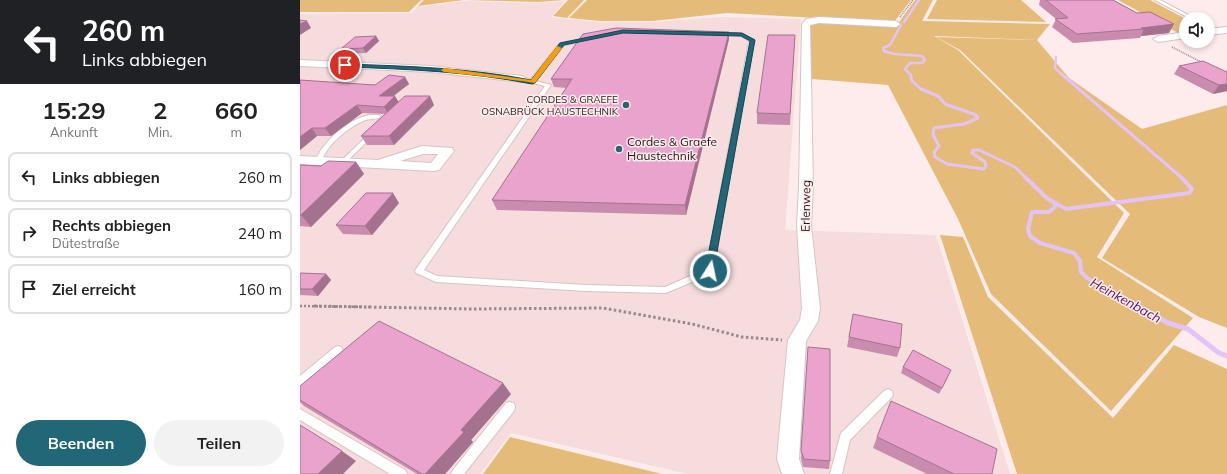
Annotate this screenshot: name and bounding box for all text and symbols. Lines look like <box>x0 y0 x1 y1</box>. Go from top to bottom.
map controls <box>1179 12 1215 48</box>
button: sound <box>1179 12 1215 48</box>
text: 260 m <box>82 13 165 48</box>
icon: left <box>16 16 68 68</box>
text: Links abbiegen <box>82 48 207 71</box>
pin <box>328 48 362 82</box>
icon: arrive <box>334 54 356 76</box>
place label: CORDES & GRAEFE OSNABRÜCK HAUSTECHNIK <box>481 93 619 118</box>
text: 15:29 <box>42 95 106 125</box>
text: 2 <box>153 95 167 125</box>
text: 660 <box>215 95 258 125</box>
marker: CORDES & GRAEFE OSNABRÜCK HAUSTECHNIK <box>621 100 631 110</box>
text: Ankunft <box>50 124 98 140</box>
text: Min. <box>148 124 173 140</box>
text: m <box>231 124 242 140</box>
place label: Cordes & Graefe Haustechnik <box>627 134 717 163</box>
marker: Cordes & Graefe Haustechnik <box>614 144 624 154</box>
icon: left <box>18 166 40 188</box>
text: Links abbiegen <box>52 168 160 187</box>
text: 260 m <box>238 168 282 187</box>
street label: Erlenweg <box>798 180 813 232</box>
text: Rechts abbiegen <box>52 216 171 235</box>
icon: right <box>18 222 40 244</box>
text: 240 m <box>238 224 282 243</box>
text: Dütestraße <box>52 235 119 251</box>
position arrow <box>689 250 731 292</box>
water label: Heinkenbach <box>1088 274 1164 326</box>
icon: arrive <box>18 278 40 300</box>
text: Ziel erreicht <box>52 280 136 299</box>
text: 160 m <box>238 280 282 299</box>
button: Beenden <box>16 420 146 466</box>
button: Teilen <box>154 420 284 466</box>

